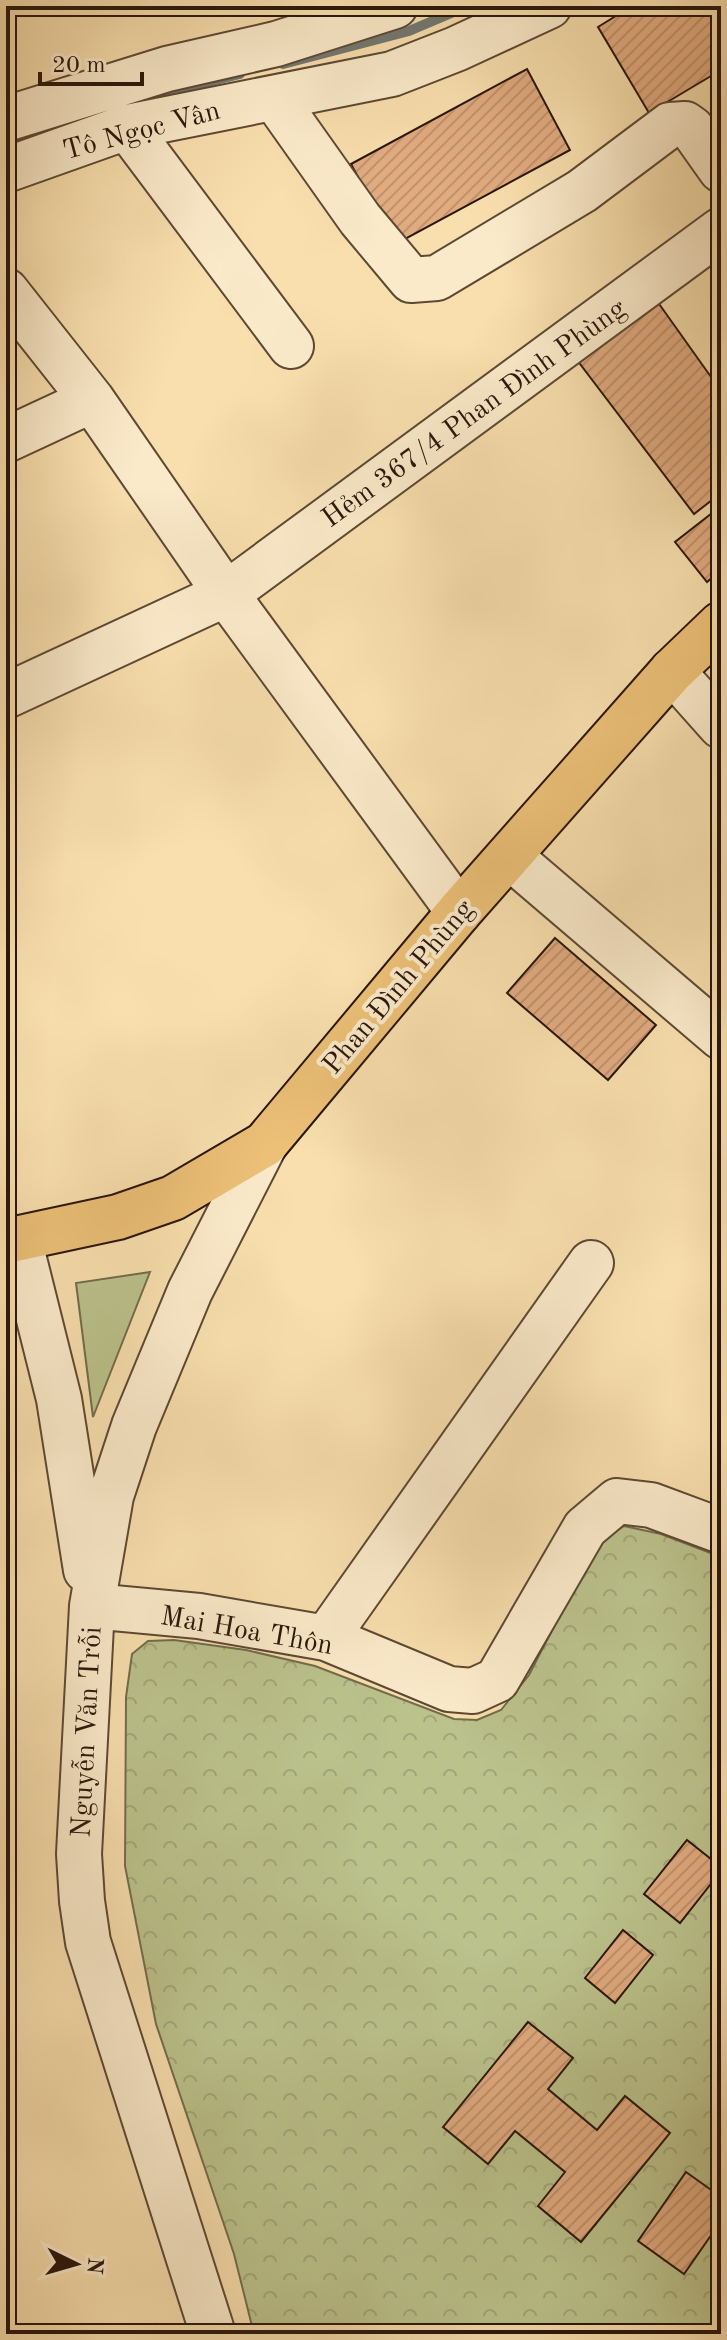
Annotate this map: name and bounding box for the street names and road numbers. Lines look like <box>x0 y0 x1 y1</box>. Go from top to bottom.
street label: Tô Ngọc Vân <box>60 97 223 166</box>
street label: Hẻm 367/4 Phan Đình Phùng <box>318 295 632 534</box>
street label: Phan Đình Phùng <box>319 896 480 1080</box>
street label: Mai Hoa Thôn <box>158 1603 335 1661</box>
street label: Nguyễn Văn Trỗi <box>66 1626 108 1839</box>

